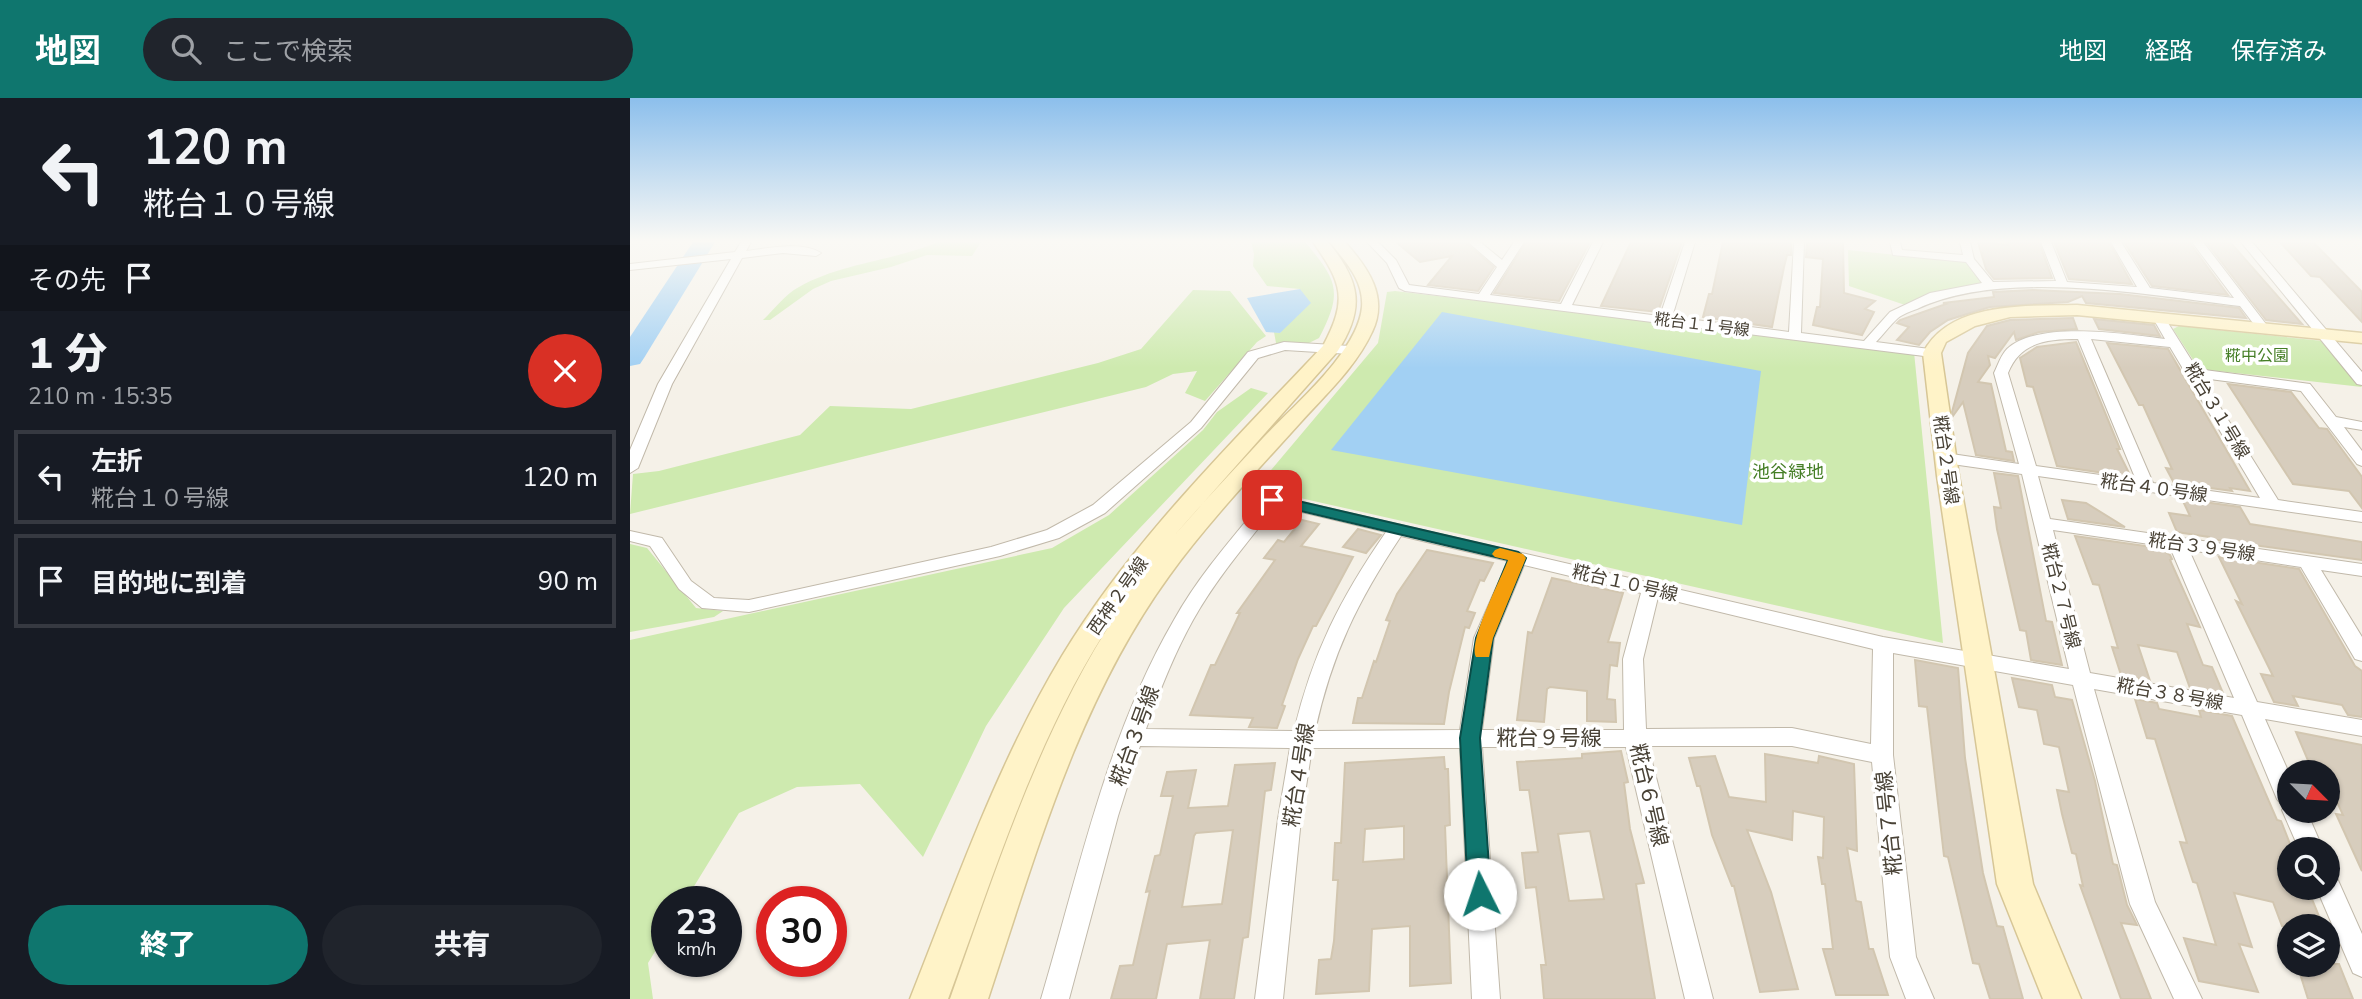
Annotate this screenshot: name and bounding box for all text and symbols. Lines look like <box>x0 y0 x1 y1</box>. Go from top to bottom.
search box <box>143 18 633 81</box>
text: 地図 <box>35 29 101 74</box>
icon: search <box>167 30 205 68</box>
text: ここで検索 <box>223 34 353 69</box>
text: 地図 <box>2059 35 2107 67</box>
text: 経路 <box>2145 35 2193 67</box>
text: 保存済み <box>2231 35 2327 67</box>
text: 120 m <box>143 114 287 181</box>
icon: left <box>28 126 119 217</box>
text: 糀台１０号線 <box>143 183 335 226</box>
icon: arrive <box>120 259 158 297</box>
text: その先 <box>28 263 106 298</box>
street label: 糀台１１号線 <box>1653 308 1751 342</box>
text: 1 分 <box>28 326 107 383</box>
button: close <box>528 334 602 408</box>
park label: 糀中公園 <box>2225 345 2289 367</box>
street label: 糀台３１号線 <box>2179 359 2255 463</box>
text: 210 m · 15:35 <box>28 381 173 412</box>
street label: 糀台２号線 <box>1928 414 1964 506</box>
text: 左折 <box>91 444 143 479</box>
icon: left <box>32 458 70 496</box>
text: 120 m <box>522 460 598 495</box>
park label: 池谷緑地 <box>1752 460 1824 484</box>
street label: 糀台４０号線 <box>2099 469 2209 507</box>
pin <box>1242 470 1302 530</box>
icon: arrive <box>1253 481 1291 519</box>
text: 糀台１０号線 <box>91 483 229 514</box>
street label: 糀台３９号線 <box>2147 528 2257 566</box>
street label: 糀台２７号線 <box>2036 541 2086 651</box>
street label: 西神２号線 <box>1082 552 1154 640</box>
street label: 糀台１０号線 <box>1570 559 1680 607</box>
icon: arrive <box>32 562 70 600</box>
text: 90 m <box>538 564 598 599</box>
text: 目的地に到着 <box>91 566 247 601</box>
street label: 糀台３８号線 <box>2115 673 2225 715</box>
street label: 糀台３号線 <box>1104 682 1166 790</box>
street label: 糀台４号線 <box>1277 721 1321 829</box>
street label: 糀台９号線 <box>1497 724 1602 752</box>
street label: 糀台６号線 <box>1624 741 1674 849</box>
north arrow <box>2277 760 2340 822</box>
map controls <box>2277 760 2340 977</box>
street label: 糀台７号線 <box>1870 769 1908 877</box>
button: search <box>2277 837 2340 900</box>
position arrow <box>1443 857 1517 931</box>
speed limit sign: 30 <box>756 886 847 977</box>
text: 23 <box>675 899 718 946</box>
button: 終了 <box>28 905 308 985</box>
button: 共有 <box>322 905 602 985</box>
button: layers <box>2277 914 2340 977</box>
text: km/h <box>677 937 716 961</box>

